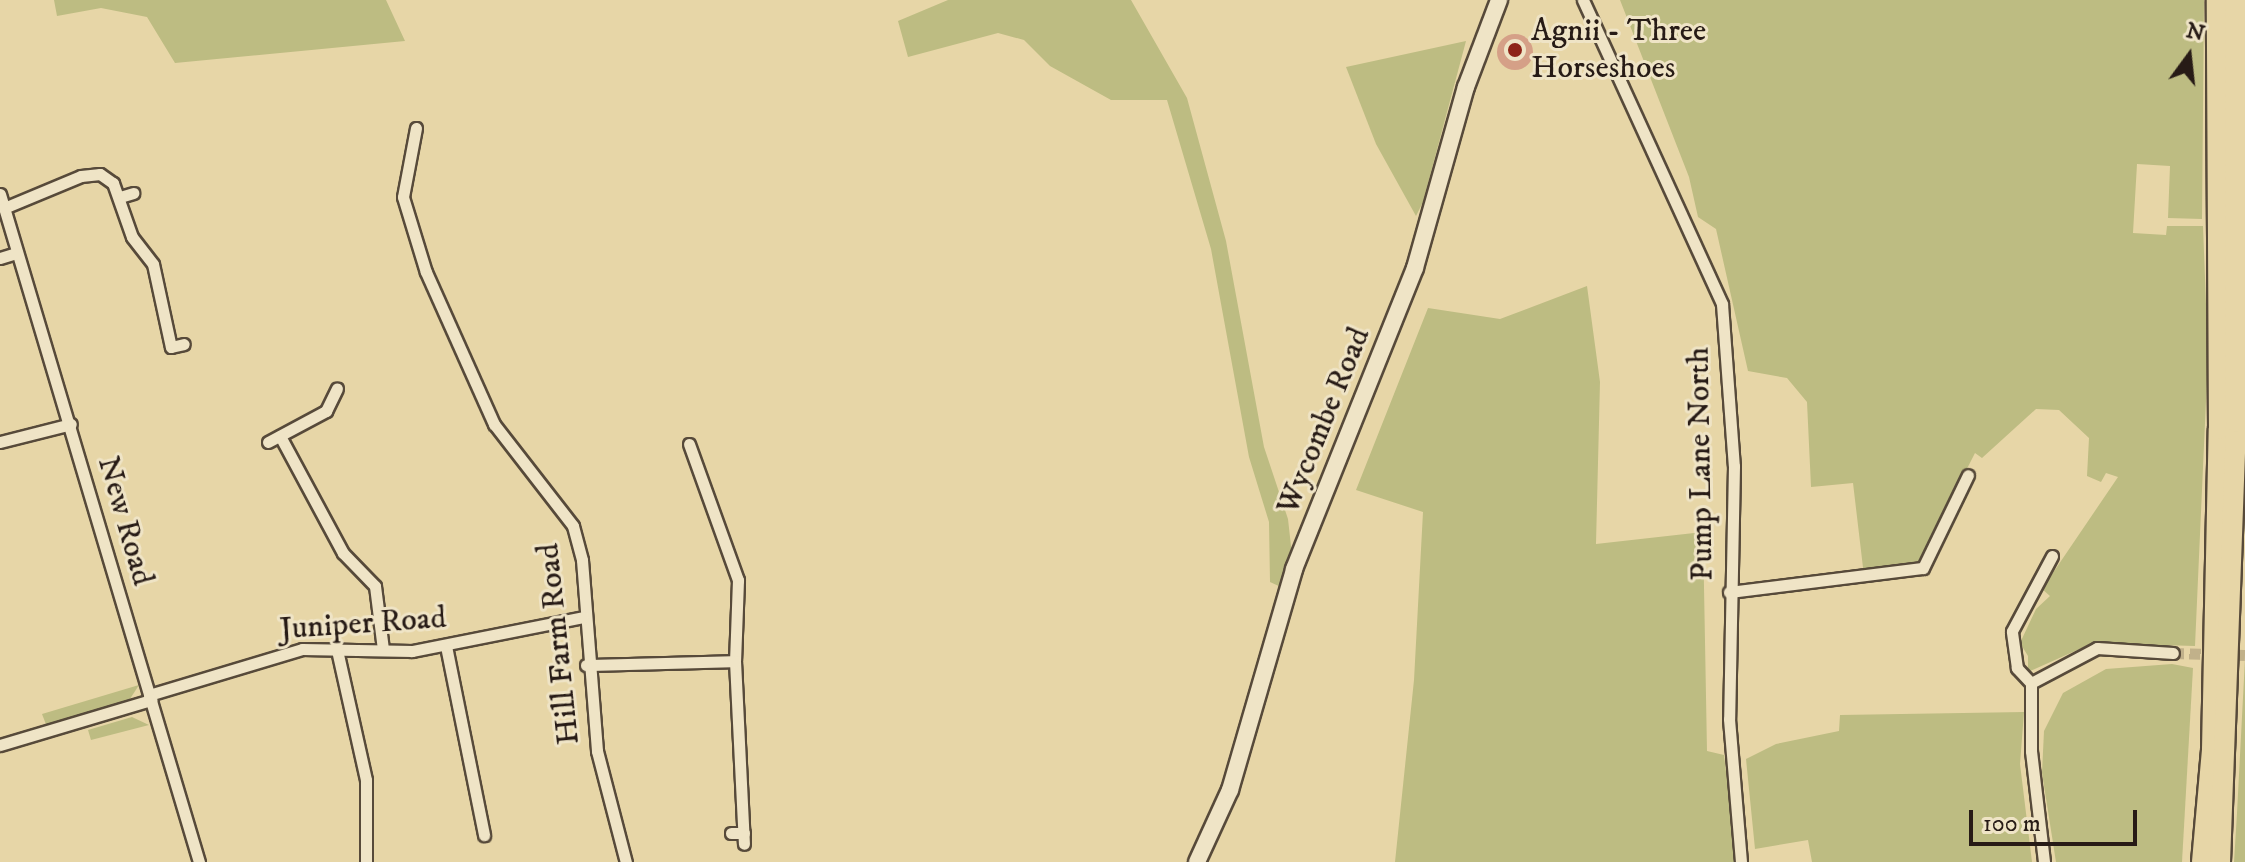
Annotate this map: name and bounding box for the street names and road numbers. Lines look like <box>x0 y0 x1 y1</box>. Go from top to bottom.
street label: Wycombe Road <box>1269 322 1379 520</box>
street label: Pump Lane North <box>1680 346 1722 582</box>
street label: New Road <box>88 452 162 590</box>
street label: Hill Farm Road <box>529 541 589 747</box>
street label: Juniper Road <box>278 599 448 649</box>

